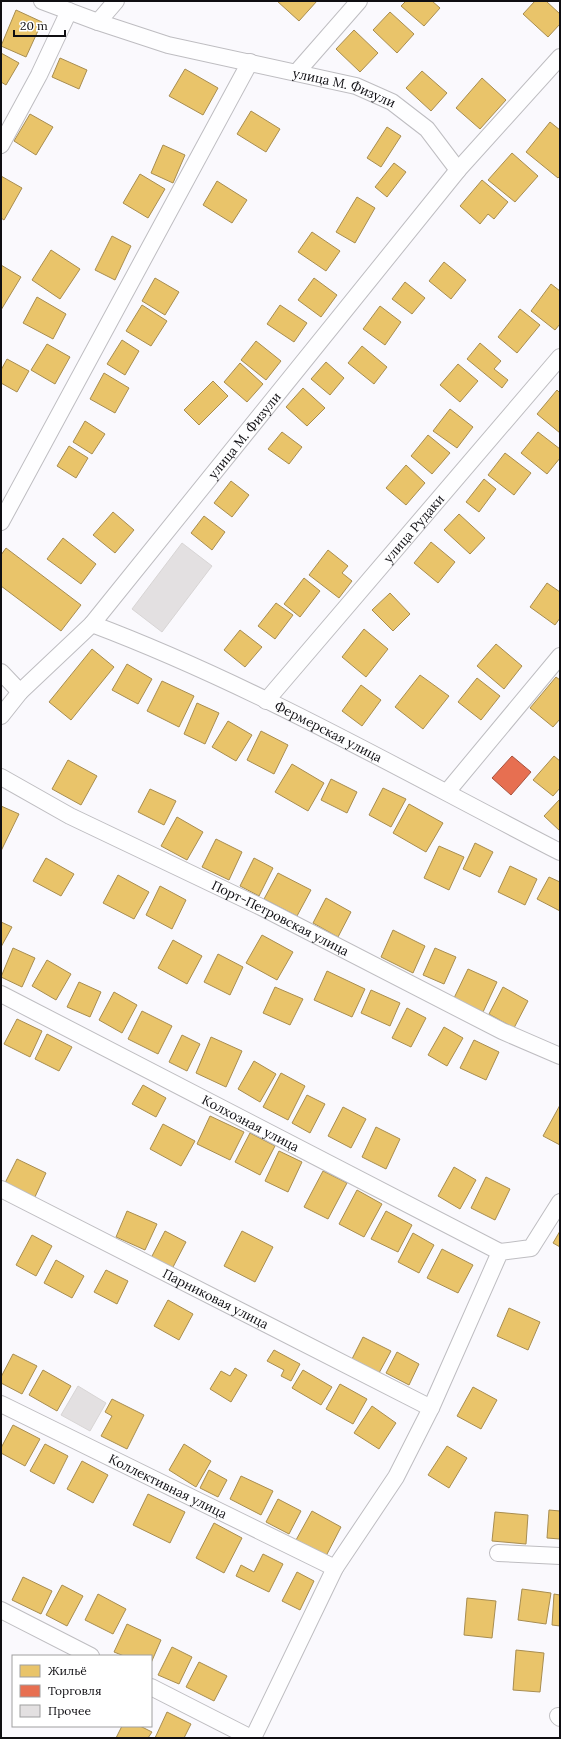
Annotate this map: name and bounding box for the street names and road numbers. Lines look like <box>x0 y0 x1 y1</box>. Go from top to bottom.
street label: улица М. Физули <box>291 64 398 111</box>
street label: улица М. Физули <box>204 388 284 482</box>
street label: улица Рудаки <box>379 491 448 566</box>
street label: Фермерская улица <box>272 697 386 766</box>
street label: Порт-Петровская улица <box>209 876 352 959</box>
street label: Колхозная улица <box>199 1091 302 1155</box>
street label: Парниковая улица <box>160 1264 272 1333</box>
street label: Коллективная улица <box>106 1450 230 1522</box>

